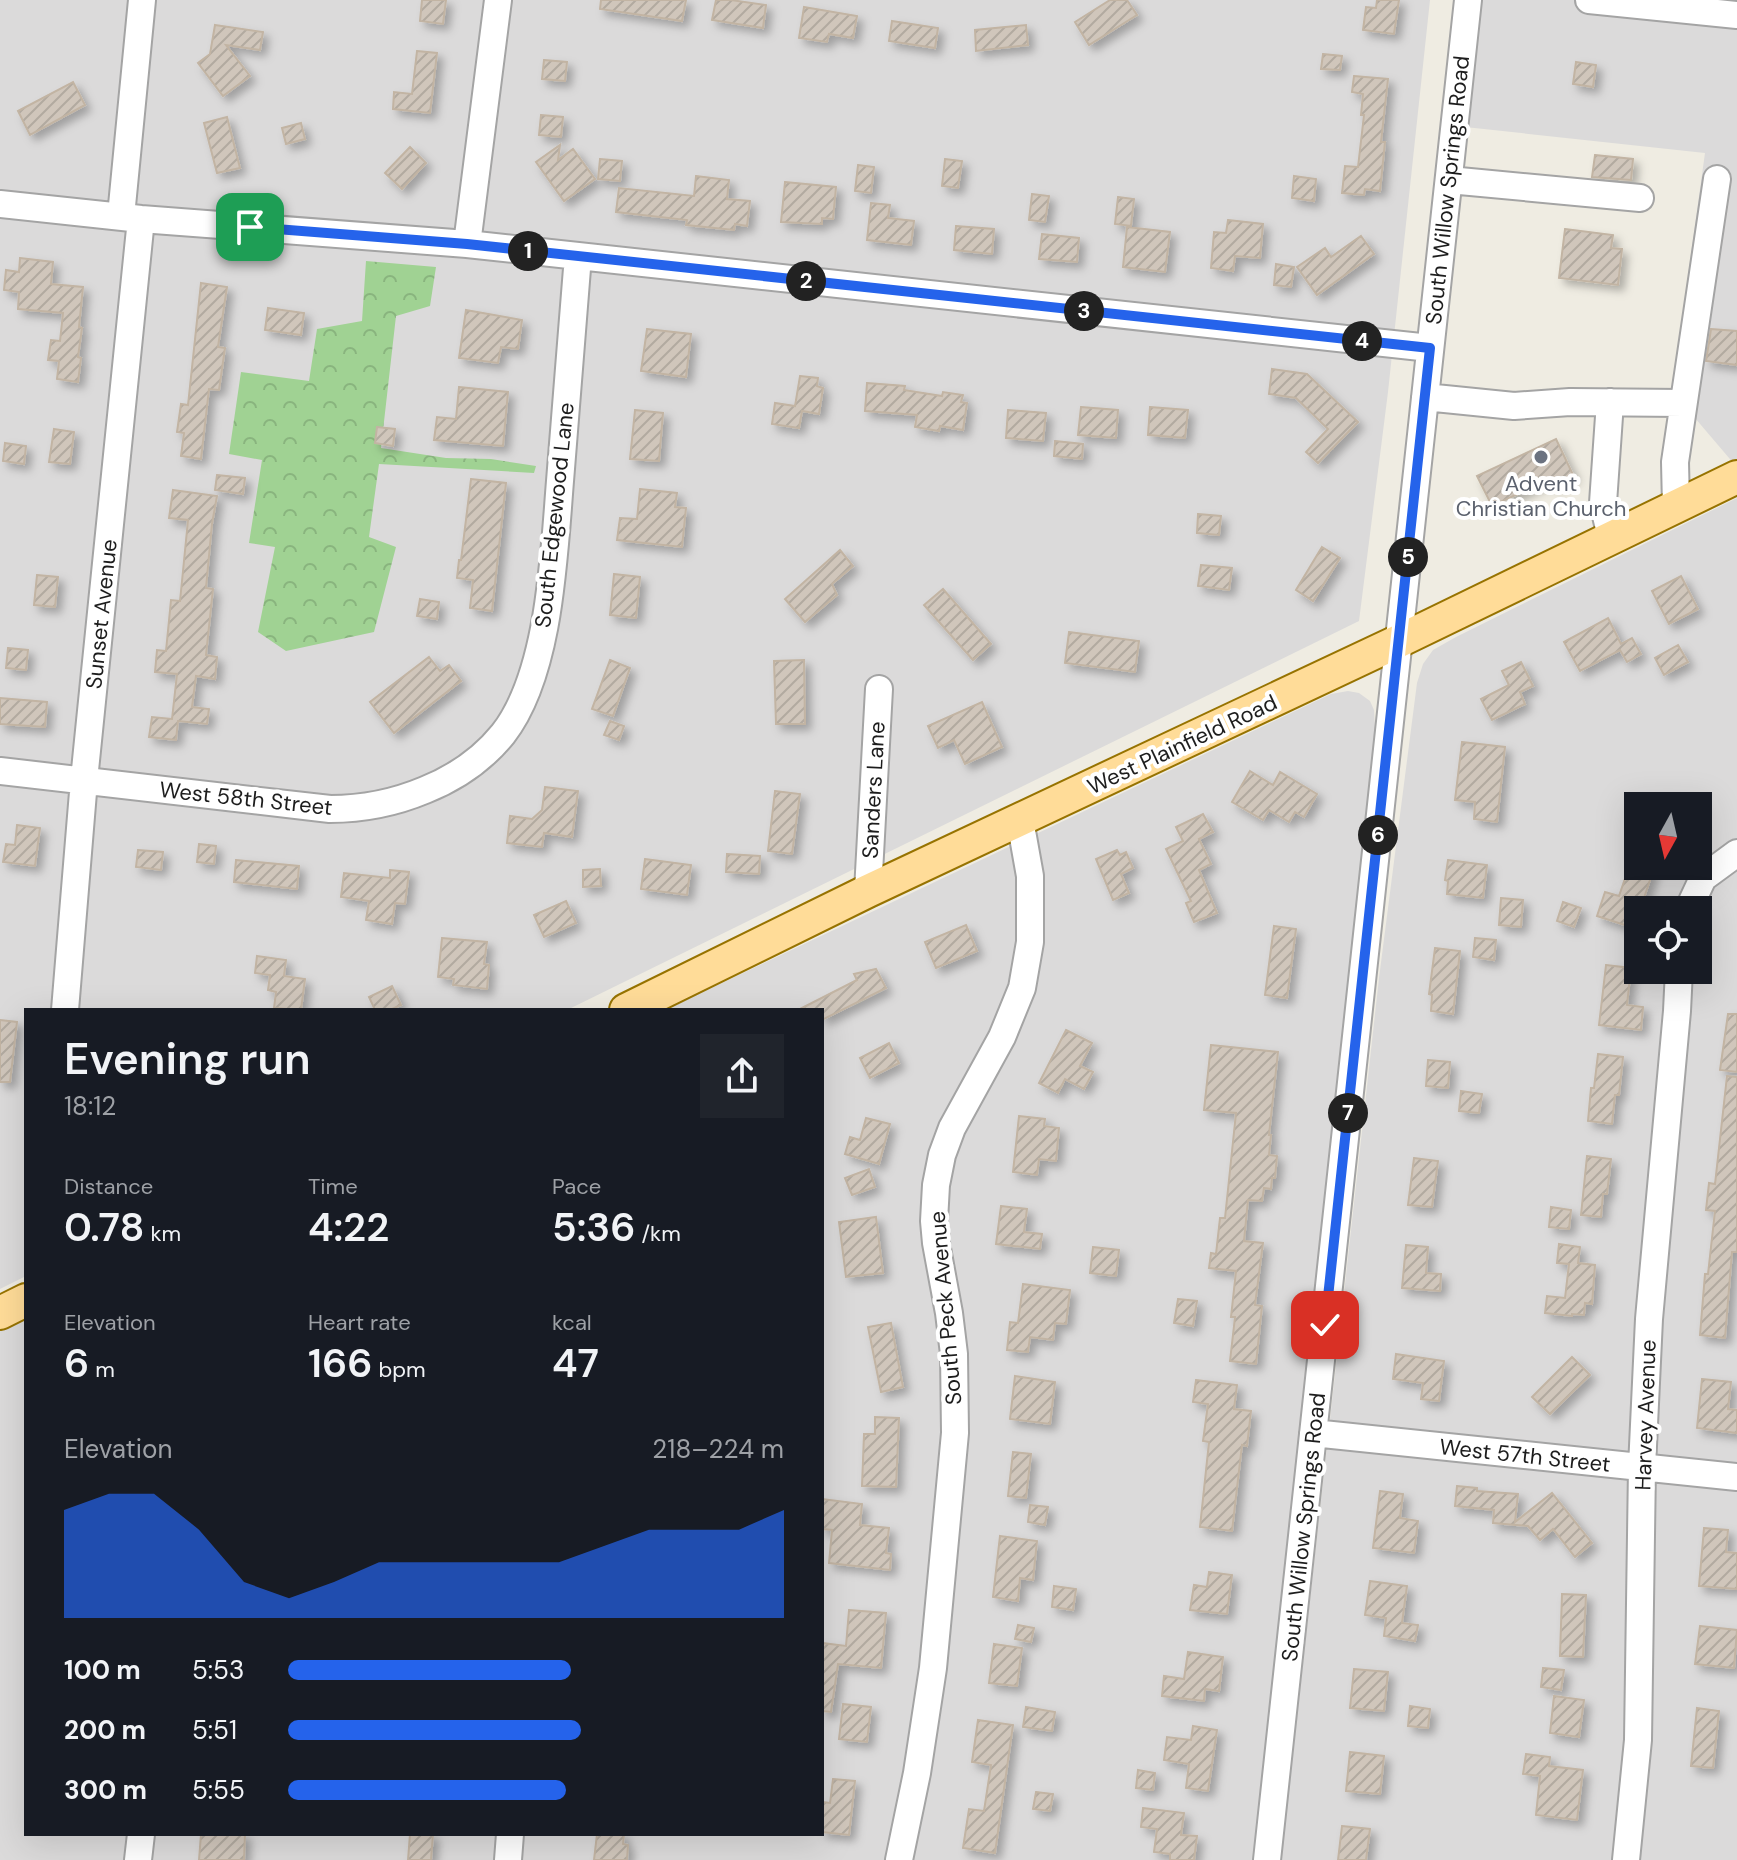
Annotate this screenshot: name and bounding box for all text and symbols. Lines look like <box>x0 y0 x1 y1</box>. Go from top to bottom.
street label: South Willow Springs Road <box>1419 54 1476 326</box>
pin <box>216 193 284 261</box>
icon: arrive <box>228 205 272 249</box>
pin: 1 <box>508 231 548 271</box>
text: 1 <box>524 236 532 265</box>
pin: 2 <box>786 261 826 301</box>
text: 2 <box>800 266 812 295</box>
pin: 3 <box>1064 291 1104 331</box>
text: 3 <box>1077 296 1091 325</box>
pin: 4 <box>1342 321 1382 361</box>
text: 4 <box>1355 326 1369 355</box>
street label: South Edgewood Lane <box>528 401 581 629</box>
marker: Advent Christian Church <box>1532 448 1550 466</box>
place label: Advent Christian Church <box>1456 469 1626 523</box>
pin: 5 <box>1388 537 1428 577</box>
street label: Sunset Avenue <box>79 538 124 690</box>
text: 5 <box>1401 542 1415 571</box>
street label: West Plainfield Road <box>1083 688 1282 801</box>
street label: Sanders Lane <box>855 721 892 859</box>
street label: West 58th Street <box>158 775 334 822</box>
north arrow <box>1624 792 1712 880</box>
map controls <box>1624 792 1712 984</box>
pin: 6 <box>1358 815 1398 855</box>
text: 6 <box>1371 820 1385 849</box>
button: locate <box>1624 896 1712 984</box>
text: Evening run <box>64 1030 311 1088</box>
button: share <box>700 1034 784 1118</box>
text: 18:12 <box>64 1089 116 1123</box>
pin: 7 <box>1328 1093 1368 1133</box>
text: 7 <box>1342 1098 1354 1127</box>
text: Distance <box>64 1172 153 1201</box>
text: Time <box>308 1172 358 1201</box>
text: Pace <box>552 1172 601 1201</box>
text: 0.78 <box>64 1201 145 1253</box>
text: 4:22 <box>308 1201 389 1253</box>
text: 5:36 <box>552 1201 636 1253</box>
street label: South Peck Avenue <box>923 1210 968 1406</box>
text: km <box>145 1219 181 1248</box>
text: /km <box>636 1219 681 1248</box>
pin <box>1291 1291 1359 1359</box>
icon: check <box>1303 1303 1347 1347</box>
text: Elevation <box>64 1308 156 1337</box>
text: Heart rate <box>308 1308 411 1337</box>
text: kcal <box>552 1308 592 1337</box>
text: 6 <box>64 1337 89 1389</box>
text: 166 <box>308 1337 373 1389</box>
text: 47 <box>552 1337 599 1389</box>
street label: Harvey Avenue <box>1628 1339 1663 1491</box>
text: m <box>89 1355 115 1384</box>
text: bpm <box>373 1355 426 1384</box>
street label: South Willow Springs Road <box>1275 1391 1332 1663</box>
text: Elevation <box>64 1432 172 1466</box>
text: 218–224 m <box>652 1432 784 1466</box>
street label: West 57th Street <box>1438 1432 1612 1479</box>
text: 100 m <box>64 1653 141 1687</box>
text: 5:53 <box>192 1653 244 1687</box>
text: 200 m <box>64 1713 146 1747</box>
text: 5:51 <box>192 1713 237 1747</box>
text: 300 m <box>64 1773 147 1807</box>
text: 5:55 <box>192 1773 245 1807</box>

